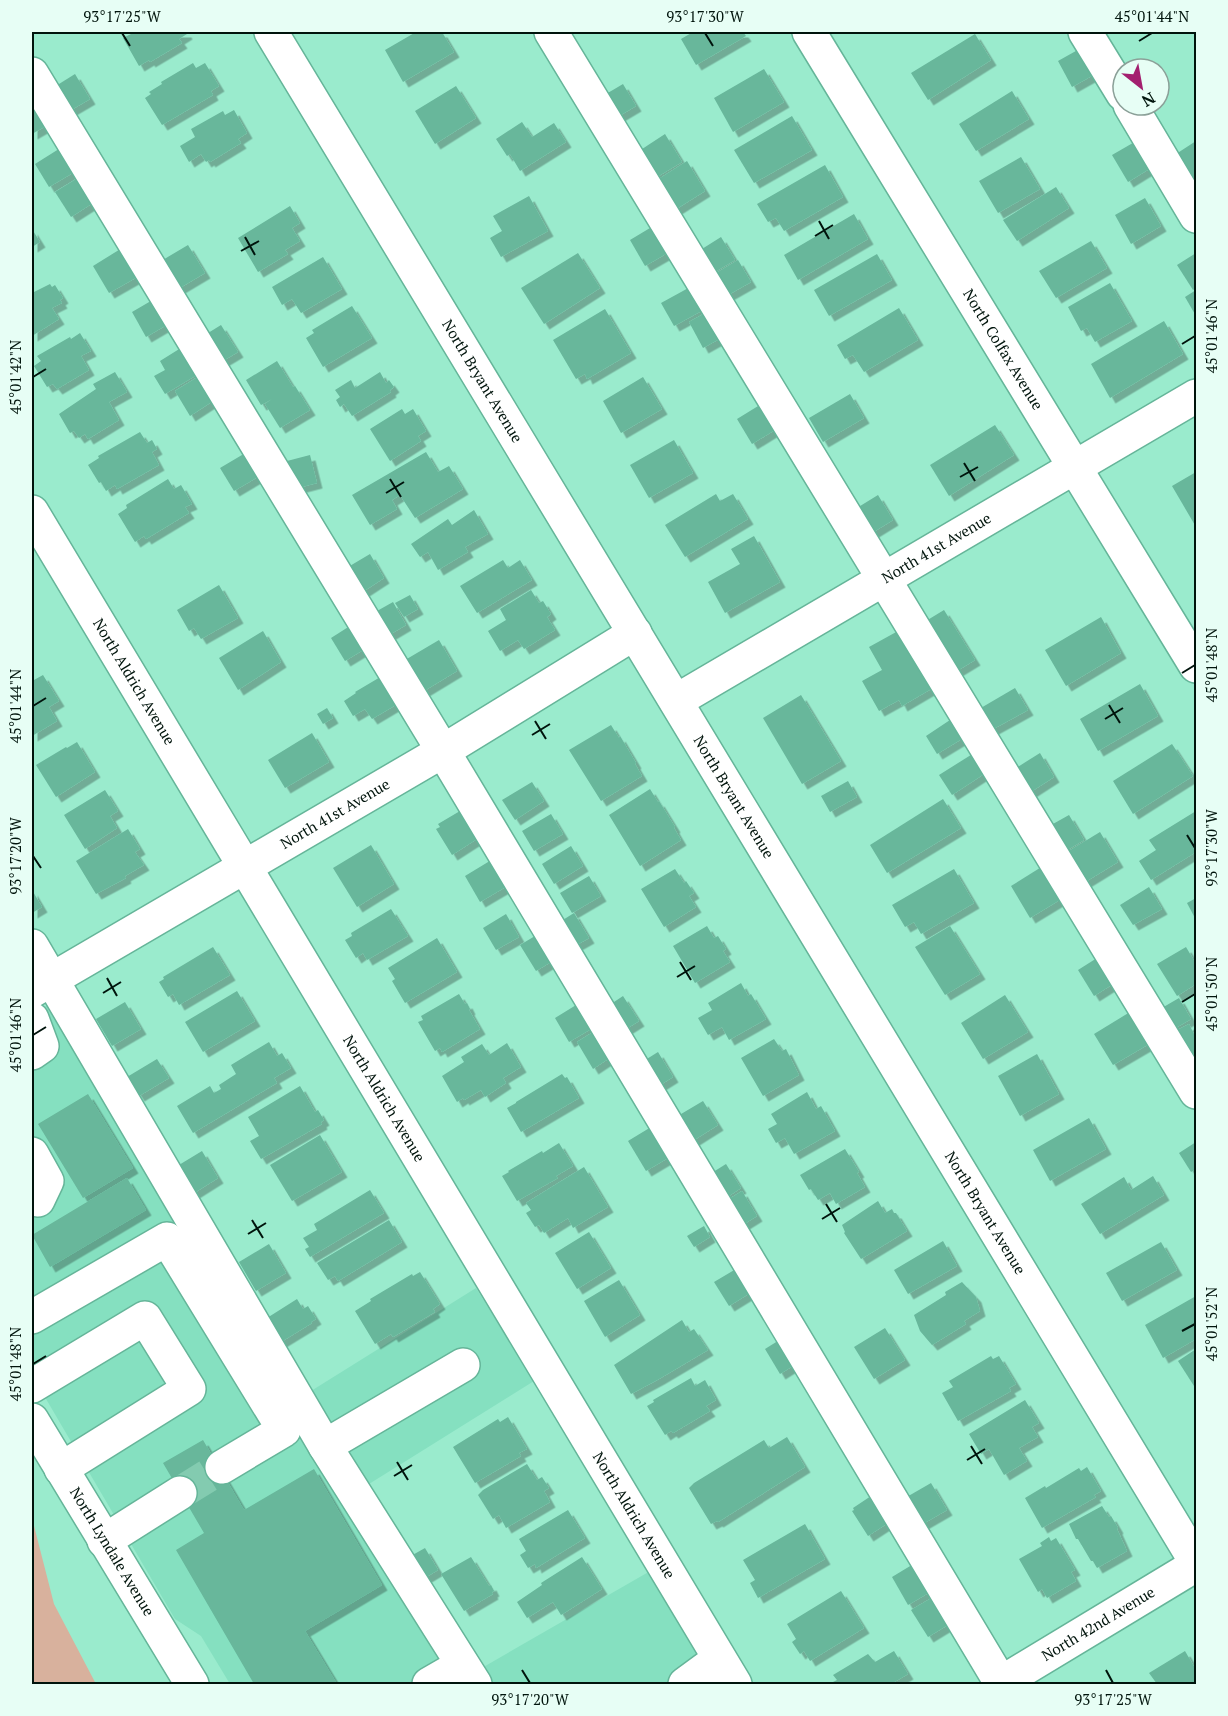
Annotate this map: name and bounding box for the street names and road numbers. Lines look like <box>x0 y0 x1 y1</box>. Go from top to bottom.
street label: North Colfax Avenue <box>959 285 1048 413</box>
street label: North Bryant Avenue <box>438 315 528 446</box>
street label: North 41st Avenue <box>878 507 994 587</box>
street label: North Aldrich Avenue <box>89 614 180 748</box>
street label: North Bryant Avenue <box>689 731 779 862</box>
street label: North 41st Avenue <box>276 773 393 853</box>
street label: North Aldrich Avenue <box>339 1031 430 1165</box>
street label: North Bryant Avenue <box>941 1147 1031 1278</box>
street label: North Aldrich Avenue <box>589 1448 680 1582</box>
street label: North Lyndale Avenue <box>66 1483 159 1619</box>
street label: North 42nd Avenue <box>1037 1581 1158 1665</box>

